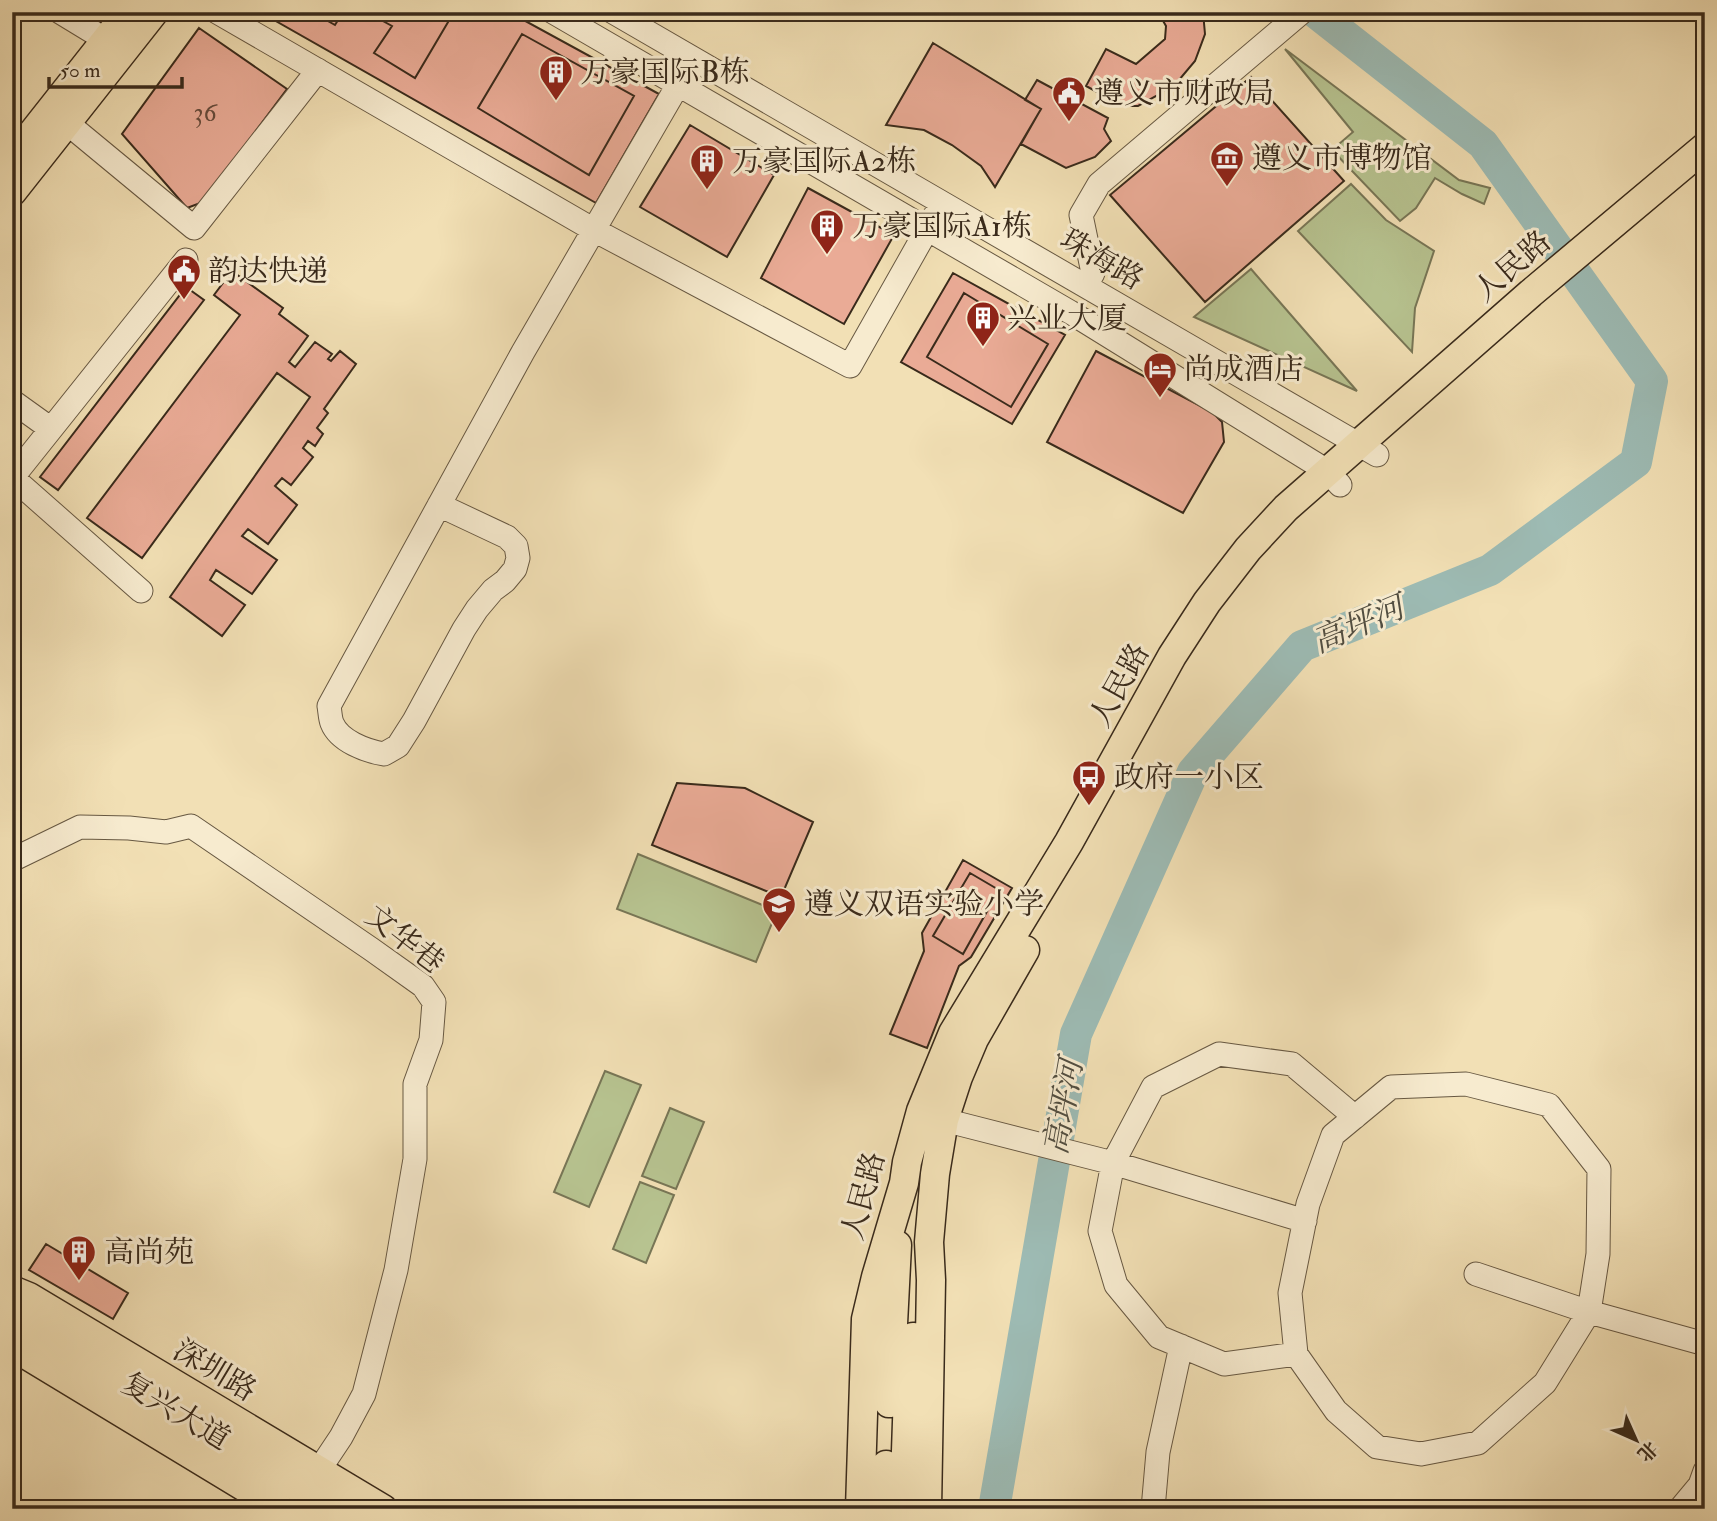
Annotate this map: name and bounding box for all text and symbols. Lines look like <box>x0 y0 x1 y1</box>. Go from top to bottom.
scale bar <box>49 46 182 90</box>
building icon: 万豪国际B栋 <box>537 53 575 102</box>
place label: 万豪国际B栋 <box>580 54 750 91</box>
text: 50 m <box>60 57 101 84</box>
public building icon: 遵义市财政局 <box>1050 74 1088 123</box>
place label: 遵义市财政局 <box>1094 75 1274 112</box>
house number: 36 <box>193 97 218 129</box>
museum icon: 遵义市博物馆 <box>1208 139 1246 188</box>
place label: 遵义市博物馆 <box>1252 140 1432 177</box>
building icon: 万豪国际A2栋 <box>688 142 726 191</box>
place label: 万豪国际A2栋 <box>732 143 916 180</box>
building icon: 万豪国际A1栋 <box>808 207 846 256</box>
place label: 万豪国际A1栋 <box>852 208 1032 245</box>
street label: 珠海路 <box>1054 221 1150 298</box>
street label: 人民路 <box>1466 223 1558 310</box>
public building icon: 韵达快递 <box>165 252 203 301</box>
place label: 韵达快递 <box>208 253 328 290</box>
building icon: 兴业大厦 <box>964 299 1002 348</box>
place label: 兴业大厦 <box>1007 300 1127 337</box>
hotel icon: 尚成酒店 <box>1141 350 1179 399</box>
place label: 尚成酒店 <box>1184 351 1304 388</box>
water label: 高坪河 <box>1306 586 1415 662</box>
street label: 人民路 <box>1081 637 1157 734</box>
bus stop icon: 政府一小区 <box>1070 758 1108 807</box>
place label: 政府一小区 <box>1114 759 1264 796</box>
school or university icon: 遵义双语实验小学 <box>760 885 798 934</box>
place label: 遵义双语实验小学 <box>804 886 1044 923</box>
street label: 文华巷 <box>358 897 452 982</box>
water label: 高坪河 <box>1036 1052 1093 1158</box>
street label: 人民路 <box>834 1148 893 1244</box>
building icon: 高尚苑 <box>60 1233 98 1282</box>
place label: 高尚苑 <box>104 1234 194 1271</box>
street label: 深圳路 <box>167 1331 263 1409</box>
street label: 复兴大道 <box>115 1365 237 1458</box>
north arrow <box>1602 1406 1672 1476</box>
text: 北 <box>1632 1436 1663 1467</box>

